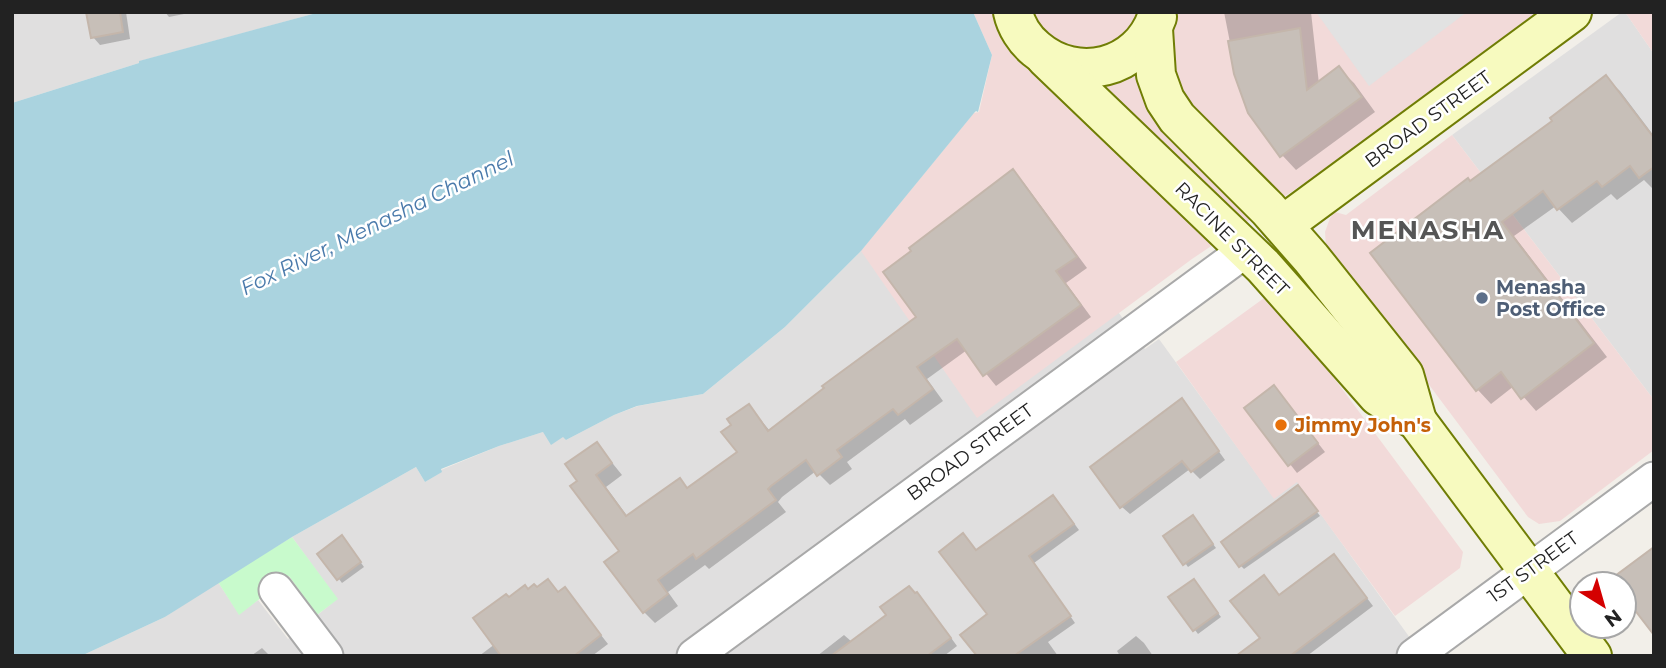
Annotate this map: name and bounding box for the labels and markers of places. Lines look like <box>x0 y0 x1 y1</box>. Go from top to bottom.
place label: Menasha Post Office <box>1496 276 1605 321</box>
marker: Menasha Post Office <box>1474 290 1490 306</box>
place label: Jimmy John's <box>1294 414 1431 437</box>
marker: Jimmy John's <box>1273 417 1289 433</box>

